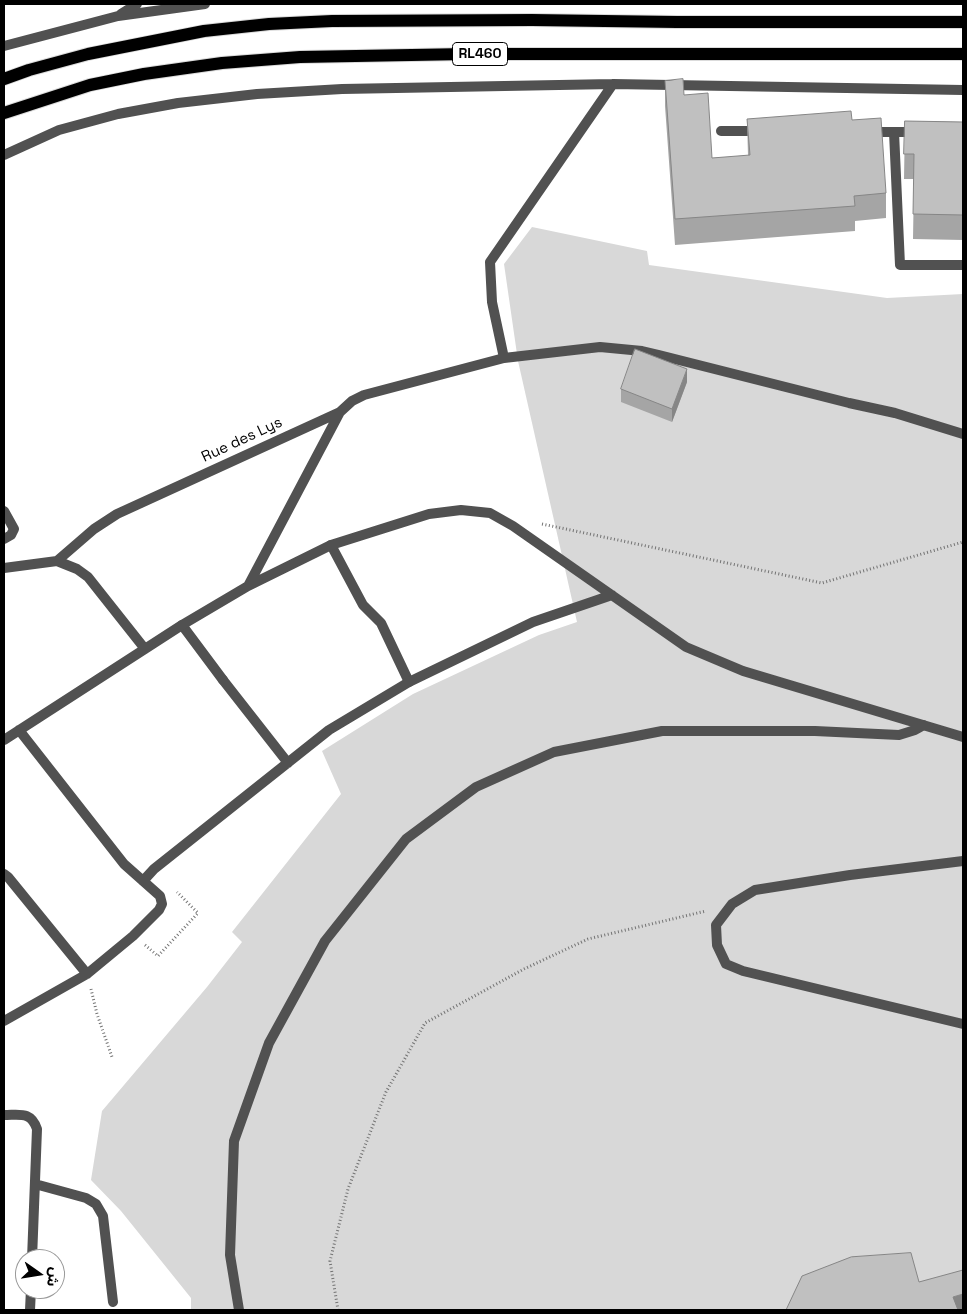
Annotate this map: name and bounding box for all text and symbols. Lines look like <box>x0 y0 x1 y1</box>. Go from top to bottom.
road number: RL460 <box>452 42 508 66</box>
street label: Rue des Lys <box>199 413 285 467</box>
north arrow <box>15 1249 65 1299</box>
text: ش <box>43 1266 65 1289</box>

